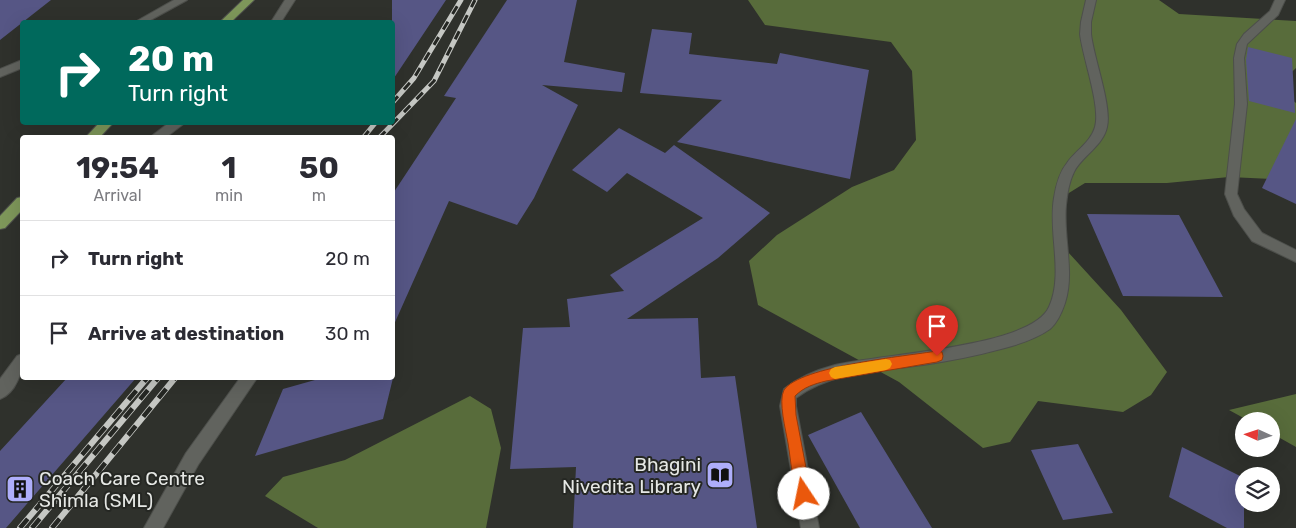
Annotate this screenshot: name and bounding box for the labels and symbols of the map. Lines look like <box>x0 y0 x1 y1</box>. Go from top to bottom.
pin <box>916 305 958 356</box>
north arrow <box>1235 412 1280 458</box>
place label: Bhagini Nivedita Library <box>562 453 701 498</box>
library icon: Bhagini Nivedita Library <box>705 460 735 490</box>
place label: Coach Care Centre Shimla (SML) <box>39 467 205 512</box>
position arrow <box>777 467 829 519</box>
building icon: Coach Care Centre Shimla (SML) <box>5 474 35 504</box>

